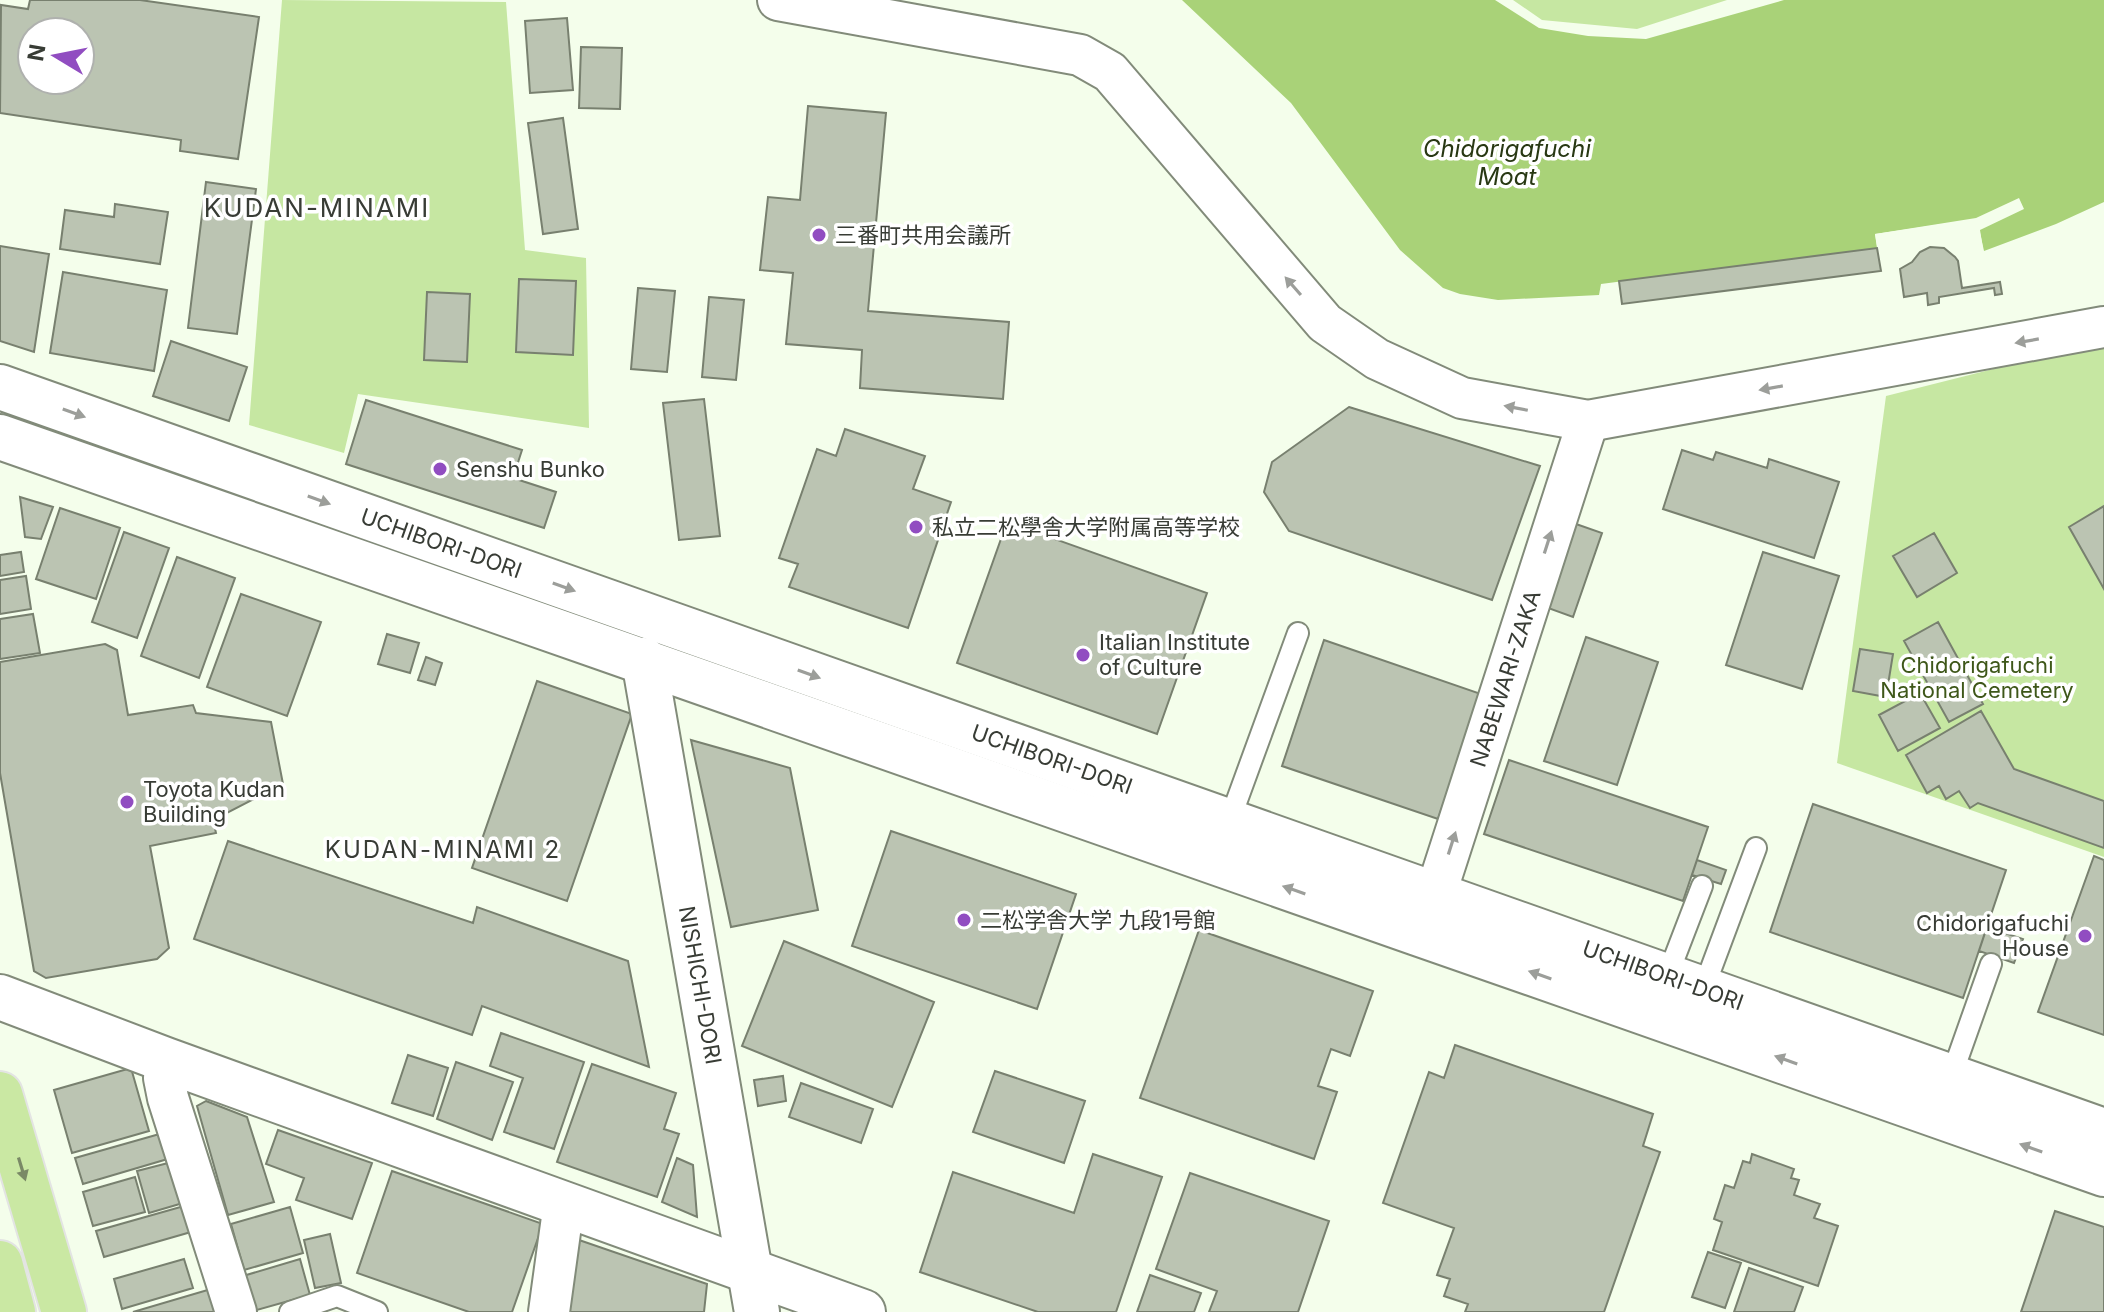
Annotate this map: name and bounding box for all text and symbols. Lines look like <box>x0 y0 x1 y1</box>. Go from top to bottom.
north arrow <box>16 16 96 96</box>
text: N <box>22 42 51 63</box>
water label: Chidorigafuchi Moat <box>1423 134 1592 191</box>
district label: KUDAN-MINAMI <box>204 192 430 223</box>
place label: 三番町共用会議所 <box>835 222 1011 248</box>
marker: 三番町共用会議所 <box>810 226 828 244</box>
one-way arrow <box>1285 276 1303 295</box>
one-way arrow <box>2014 336 2039 348</box>
one-way arrow <box>1759 382 1784 394</box>
one-way arrow <box>1503 401 1528 413</box>
one-way arrow <box>62 408 86 420</box>
place label: Senshu Bunko <box>456 456 605 482</box>
marker: Senshu Bunko <box>431 460 449 478</box>
one-way arrow <box>307 494 331 507</box>
street label: UCHIBORI-DORI <box>357 503 525 583</box>
place label: 私立二松學舎大学附属高等学校 <box>932 514 1240 540</box>
marker: 私立二松學舎大学附属高等学校 <box>907 518 925 536</box>
one-way arrow <box>1543 530 1555 554</box>
one-way arrow <box>552 581 576 594</box>
street label: NABEWARI-ZAKA <box>1464 587 1546 770</box>
place label: Italian Institute of Culture <box>1099 629 1250 680</box>
marker: Italian Institute of Culture <box>1074 646 1092 664</box>
park label: Chidorigafuchi National Cemetery <box>1880 652 2074 703</box>
one-way arrow <box>797 668 821 680</box>
street label: UCHIBORI-DORI <box>968 719 1136 799</box>
place label: Toyota Kudan Building <box>143 776 285 827</box>
marker: Toyota Kudan Building <box>118 793 136 811</box>
one-way arrow <box>1446 831 1459 855</box>
district label: KUDAN-MINAMI 2 <box>325 835 561 864</box>
one-way arrow <box>1282 883 1306 895</box>
street label: NISHICHI-DORI <box>674 904 727 1066</box>
place label: 二松学舎大学 九段1号館 <box>980 907 1215 933</box>
place label: Chidorigafuchi House <box>1916 910 2069 961</box>
marker: 二松学舎大学 九段1号館 <box>955 911 973 929</box>
marker: Chidorigafuchi House <box>2076 927 2094 945</box>
street label: UCHIBORI-DORI <box>1579 935 1747 1016</box>
one-way arrow <box>1528 968 1552 980</box>
one-way arrow <box>1774 1053 1798 1066</box>
one-way arrow <box>2018 1141 2042 1153</box>
one-way arrow <box>16 1158 29 1182</box>

